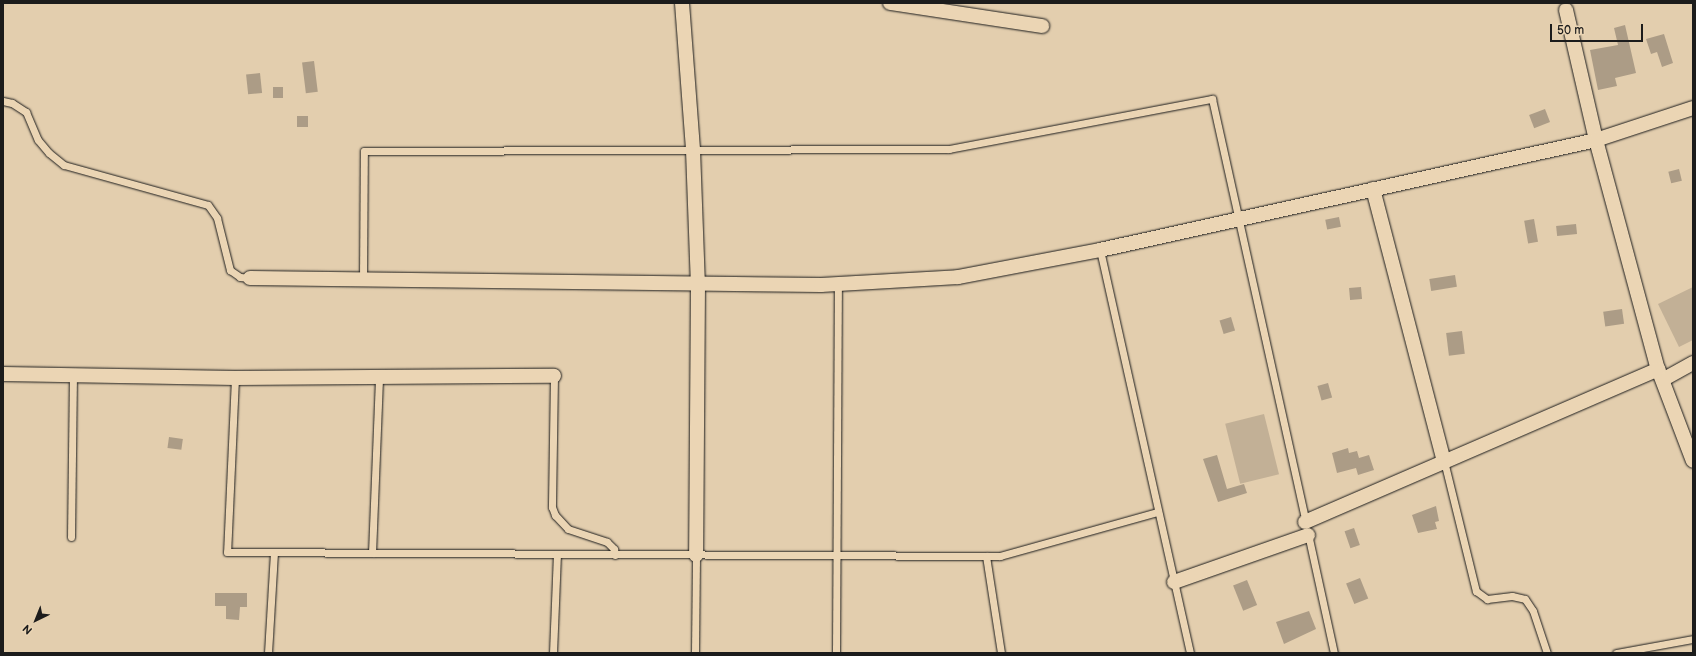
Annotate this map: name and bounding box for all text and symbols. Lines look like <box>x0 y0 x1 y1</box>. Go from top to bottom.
scale bar <box>1552 16 1645 42</box>
text: 50 m <box>1557 23 1584 38</box>
north arrow <box>16 600 56 640</box>
text: N <box>20 622 35 637</box>

